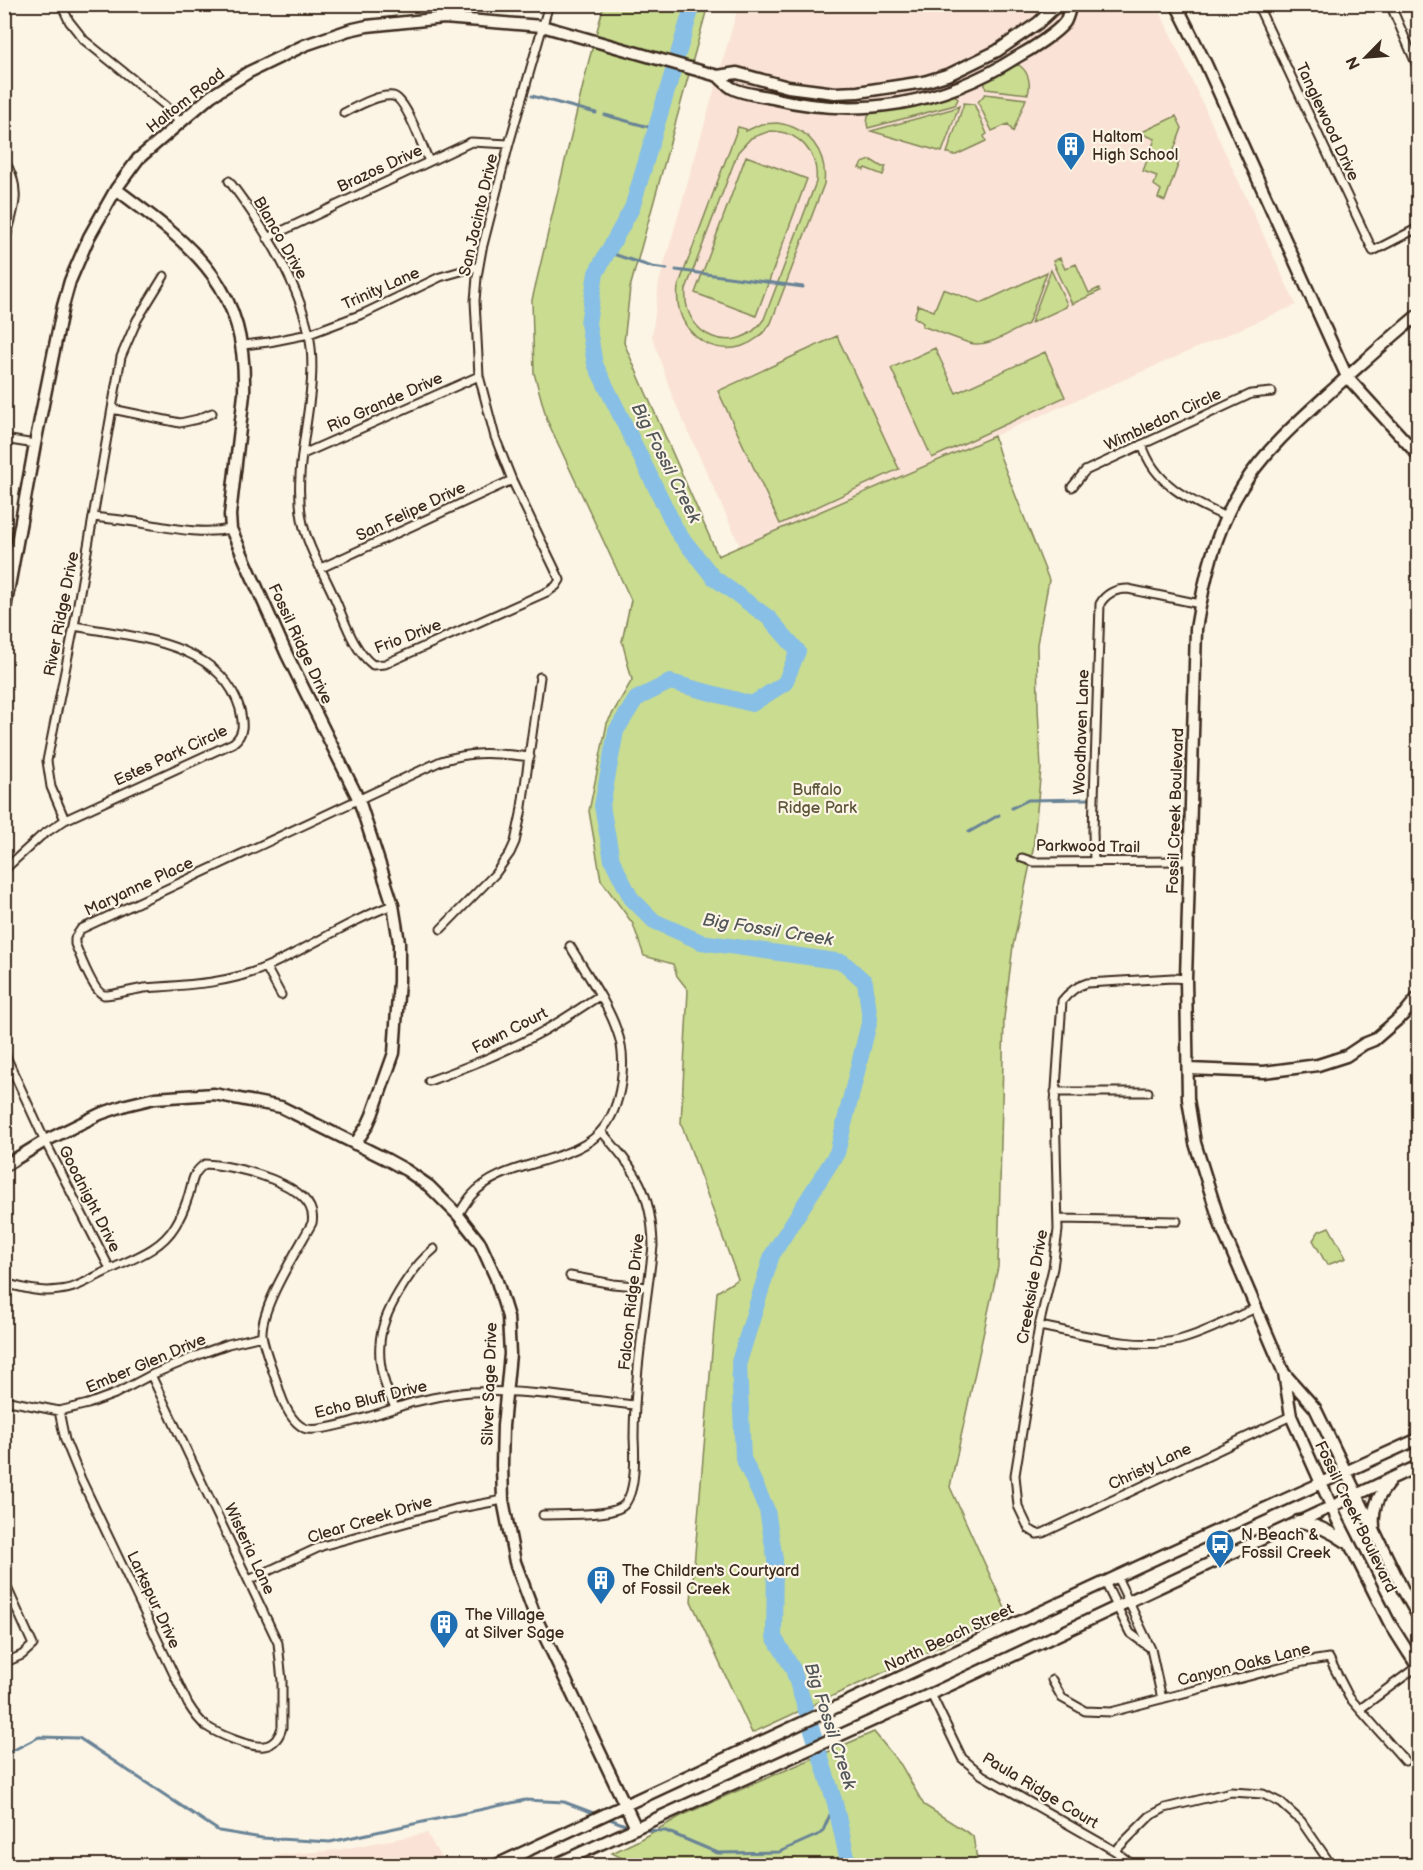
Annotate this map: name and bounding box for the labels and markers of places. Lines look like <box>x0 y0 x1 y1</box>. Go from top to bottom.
place label: Haltom High School <box>1092 128 1178 165</box>
building icon: Haltom High School <box>1055 130 1087 172</box>
place label: N Beach & Fossil Creek <box>1241 1526 1330 1563</box>
bus stop icon: N Beach & Fossil Creek <box>1204 1528 1236 1570</box>
place label: The Children's Courtyard of Fossil Creek <box>622 1562 799 1599</box>
building icon: The Children's Courtyard of Fossil Creek <box>585 1564 617 1606</box>
place label: The Village at Silver Sage <box>465 1606 565 1643</box>
building icon: The Village at Silver Sage <box>428 1608 460 1650</box>

